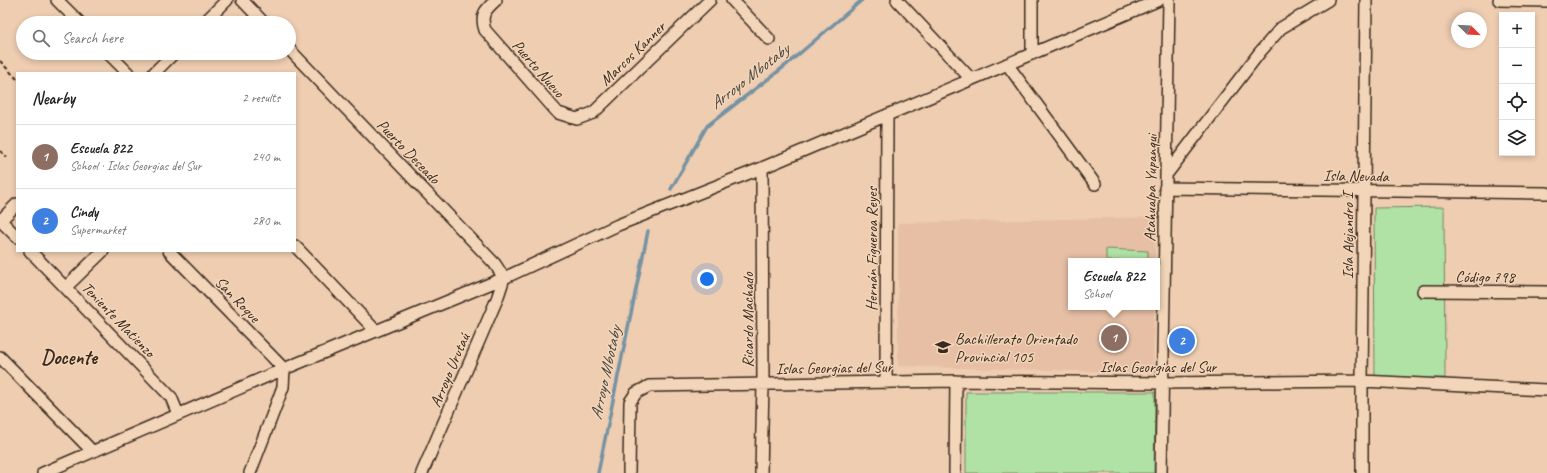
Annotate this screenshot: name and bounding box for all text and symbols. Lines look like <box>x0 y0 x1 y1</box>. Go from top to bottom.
north arrow <box>1451 12 1487 48</box>
map controls <box>1499 12 1535 156</box>
button: + <box>1499 12 1535 48</box>
search box <box>16 16 296 60</box>
street label: Marcos Kanner <box>595 16 671 90</box>
icon: search <box>30 27 52 49</box>
text: Search here <box>62 29 123 48</box>
street label: Puerto Nuevo <box>508 36 570 103</box>
water label: Arroyo Mbotaby <box>706 37 796 114</box>
button: − <box>1499 48 1535 84</box>
button: locate <box>1499 84 1535 120</box>
text: Nearby <box>32 88 75 109</box>
text: 2 results <box>242 90 280 106</box>
street label: Puerto Deseado <box>372 115 445 189</box>
button: layers <box>1499 120 1535 156</box>
street label: Atahualpa Yupanqui <box>1140 132 1162 242</box>
text: Escuela 822 <box>70 139 132 158</box>
text: 1 <box>42 149 48 165</box>
text: 240 m <box>252 149 280 165</box>
text: School · Islas Georgias del Sur <box>70 158 202 174</box>
street label: Isla Nevada <box>1323 165 1390 187</box>
street label: Hernán Figueroa Reyes <box>862 185 882 311</box>
street label: Isla Alejandro I <box>1338 189 1358 279</box>
text: Cindy <box>70 203 98 222</box>
text: 2 <box>42 213 48 229</box>
text: 280 m <box>252 213 280 229</box>
text: Supermarket <box>70 222 125 238</box>
popup <box>1068 258 1160 310</box>
text: Escuela 822 <box>1083 267 1145 286</box>
street label: Código 798 <box>1455 267 1516 287</box>
your location <box>697 269 717 289</box>
street label: Ricardo Machado <box>738 271 758 368</box>
street label: San Roque <box>210 272 265 328</box>
street label: Teniente Matienzo <box>77 278 161 363</box>
text: School <box>1083 286 1111 302</box>
water label: Arroyo Mbotaby <box>585 322 626 422</box>
pin: 1 <box>1101 323 1127 353</box>
pin: 2 <box>1169 326 1195 356</box>
street label: Arroyo Urutaú <box>426 329 475 410</box>
place label: Bachillerato Orientado Provincial 105 <box>955 329 1079 367</box>
school or university icon: Bachillerato Orientado Provincial 105 <box>934 338 952 356</box>
district label: Docente <box>41 345 98 370</box>
street label: Islas Georgias del Sur <box>775 357 894 379</box>
street label: Islas Georgias del Sur <box>1100 357 1218 377</box>

